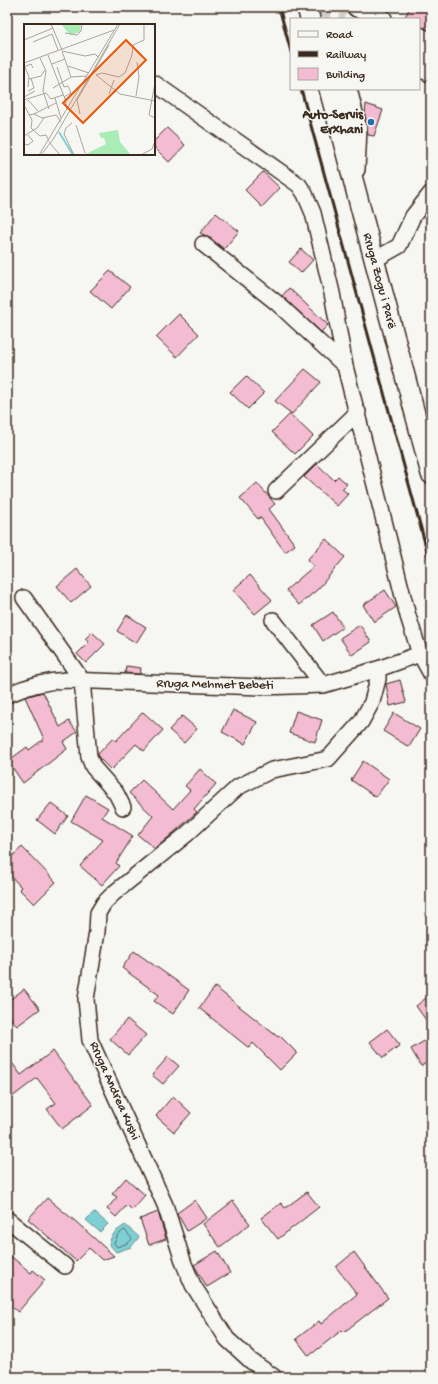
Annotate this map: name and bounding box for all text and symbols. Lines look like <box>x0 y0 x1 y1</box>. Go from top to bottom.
legend <box>290 18 420 90</box>
inset map <box>24 24 155 155</box>
text: Road <box>326 29 353 43</box>
text: Railway <box>326 49 366 63</box>
text: Building <box>325 69 365 83</box>
place label: Auto-Servis Erxhani <box>301 108 364 138</box>
marker: Auto-Servis Erxhani <box>366 117 376 127</box>
street label: Rruga Zogu i Parë <box>359 231 399 331</box>
street label: Rruga Mehmet Bebeti <box>156 676 274 694</box>
street label: Rruga Andrea Kushi <box>86 1039 143 1143</box>

